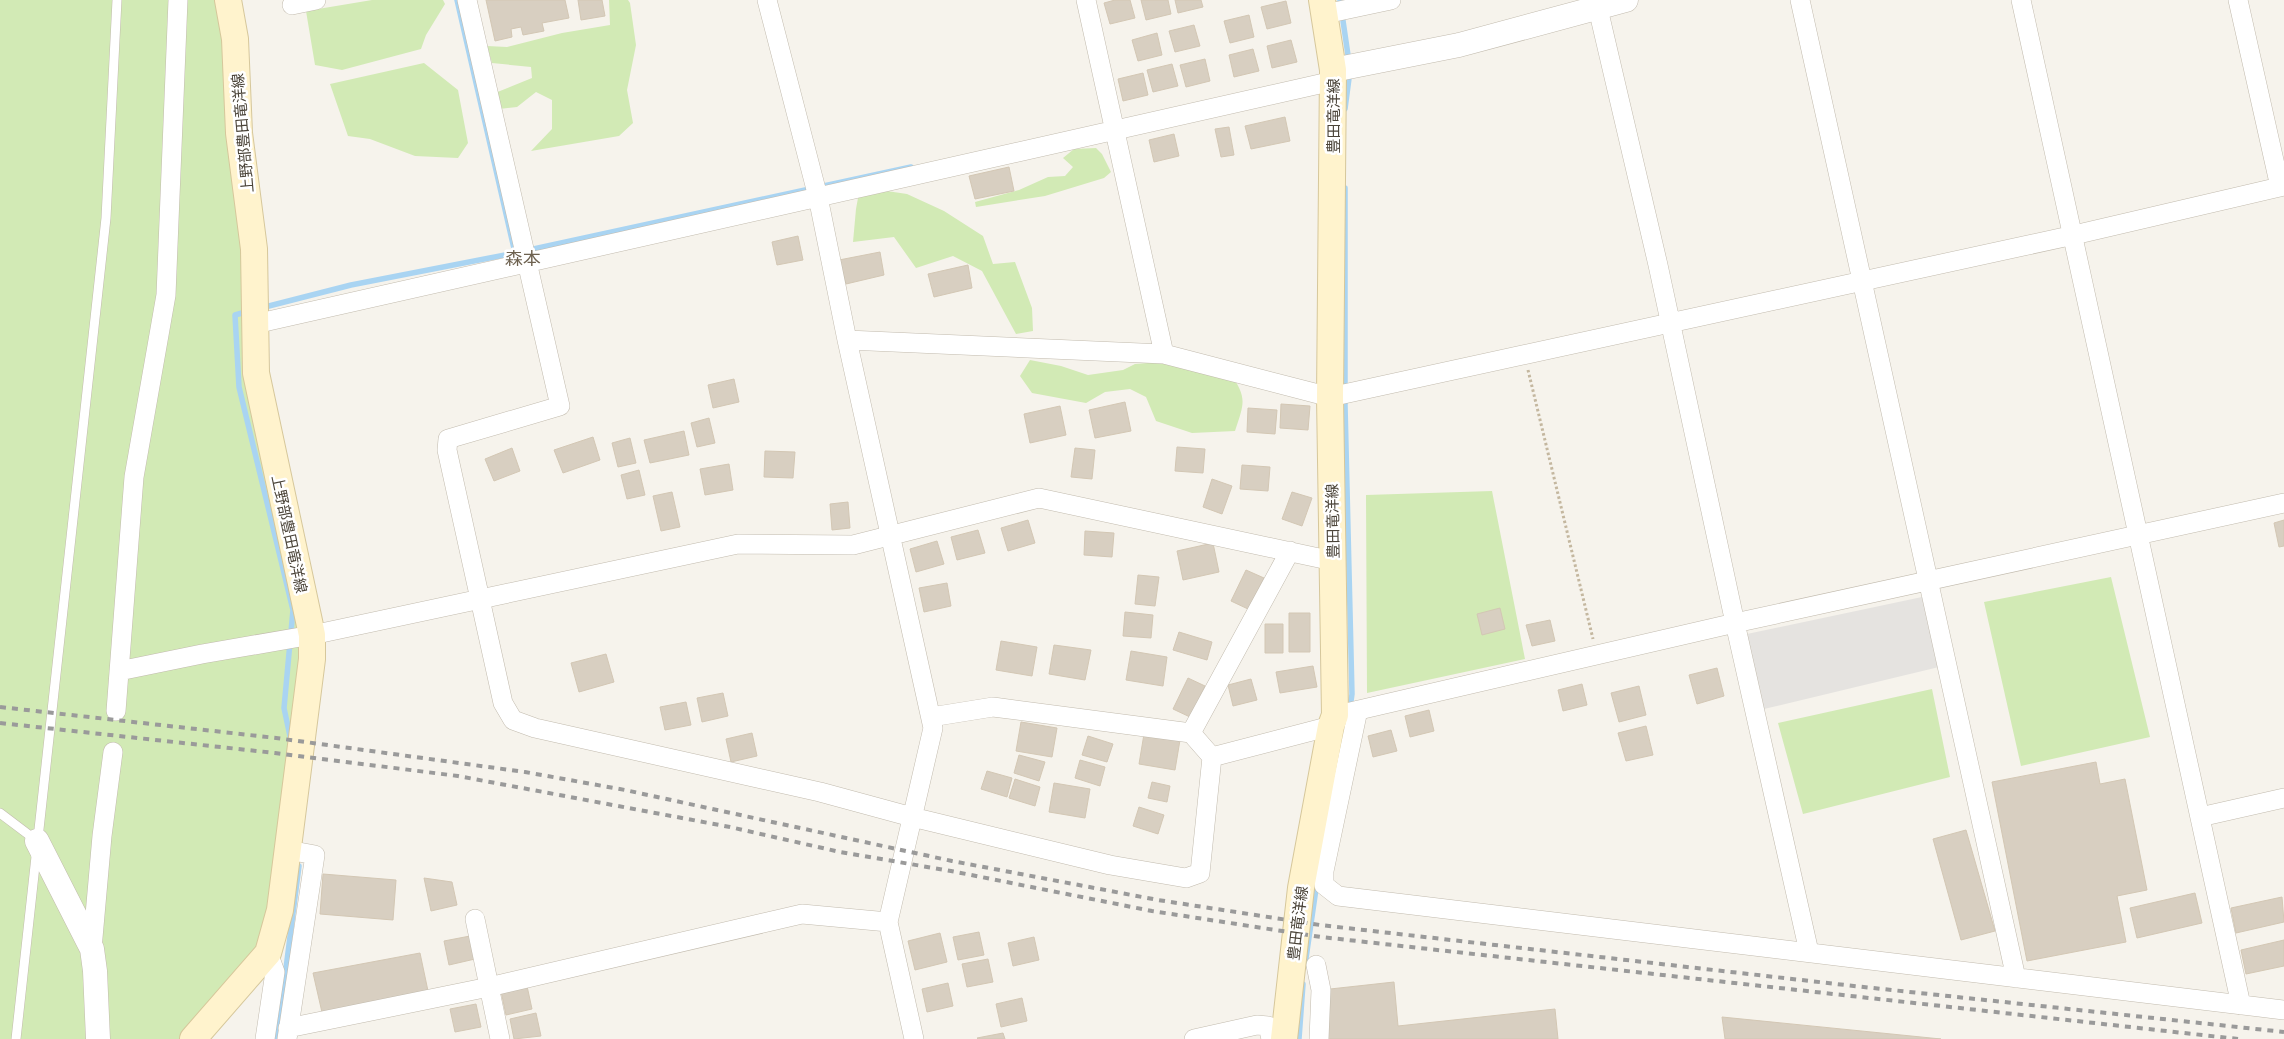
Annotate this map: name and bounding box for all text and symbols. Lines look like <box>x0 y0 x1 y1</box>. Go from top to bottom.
street label: 上野部豊田竜洋線 <box>227 72 257 194</box>
street label: 豊田竜洋線 <box>1323 78 1343 154</box>
district label: 森本 <box>505 246 541 270</box>
street label: 上野部豊田竜洋線 <box>268 473 312 595</box>
street label: 豊田竜洋線 <box>1321 483 1343 559</box>
street label: 豊田竜洋線 <box>1283 885 1311 961</box>

